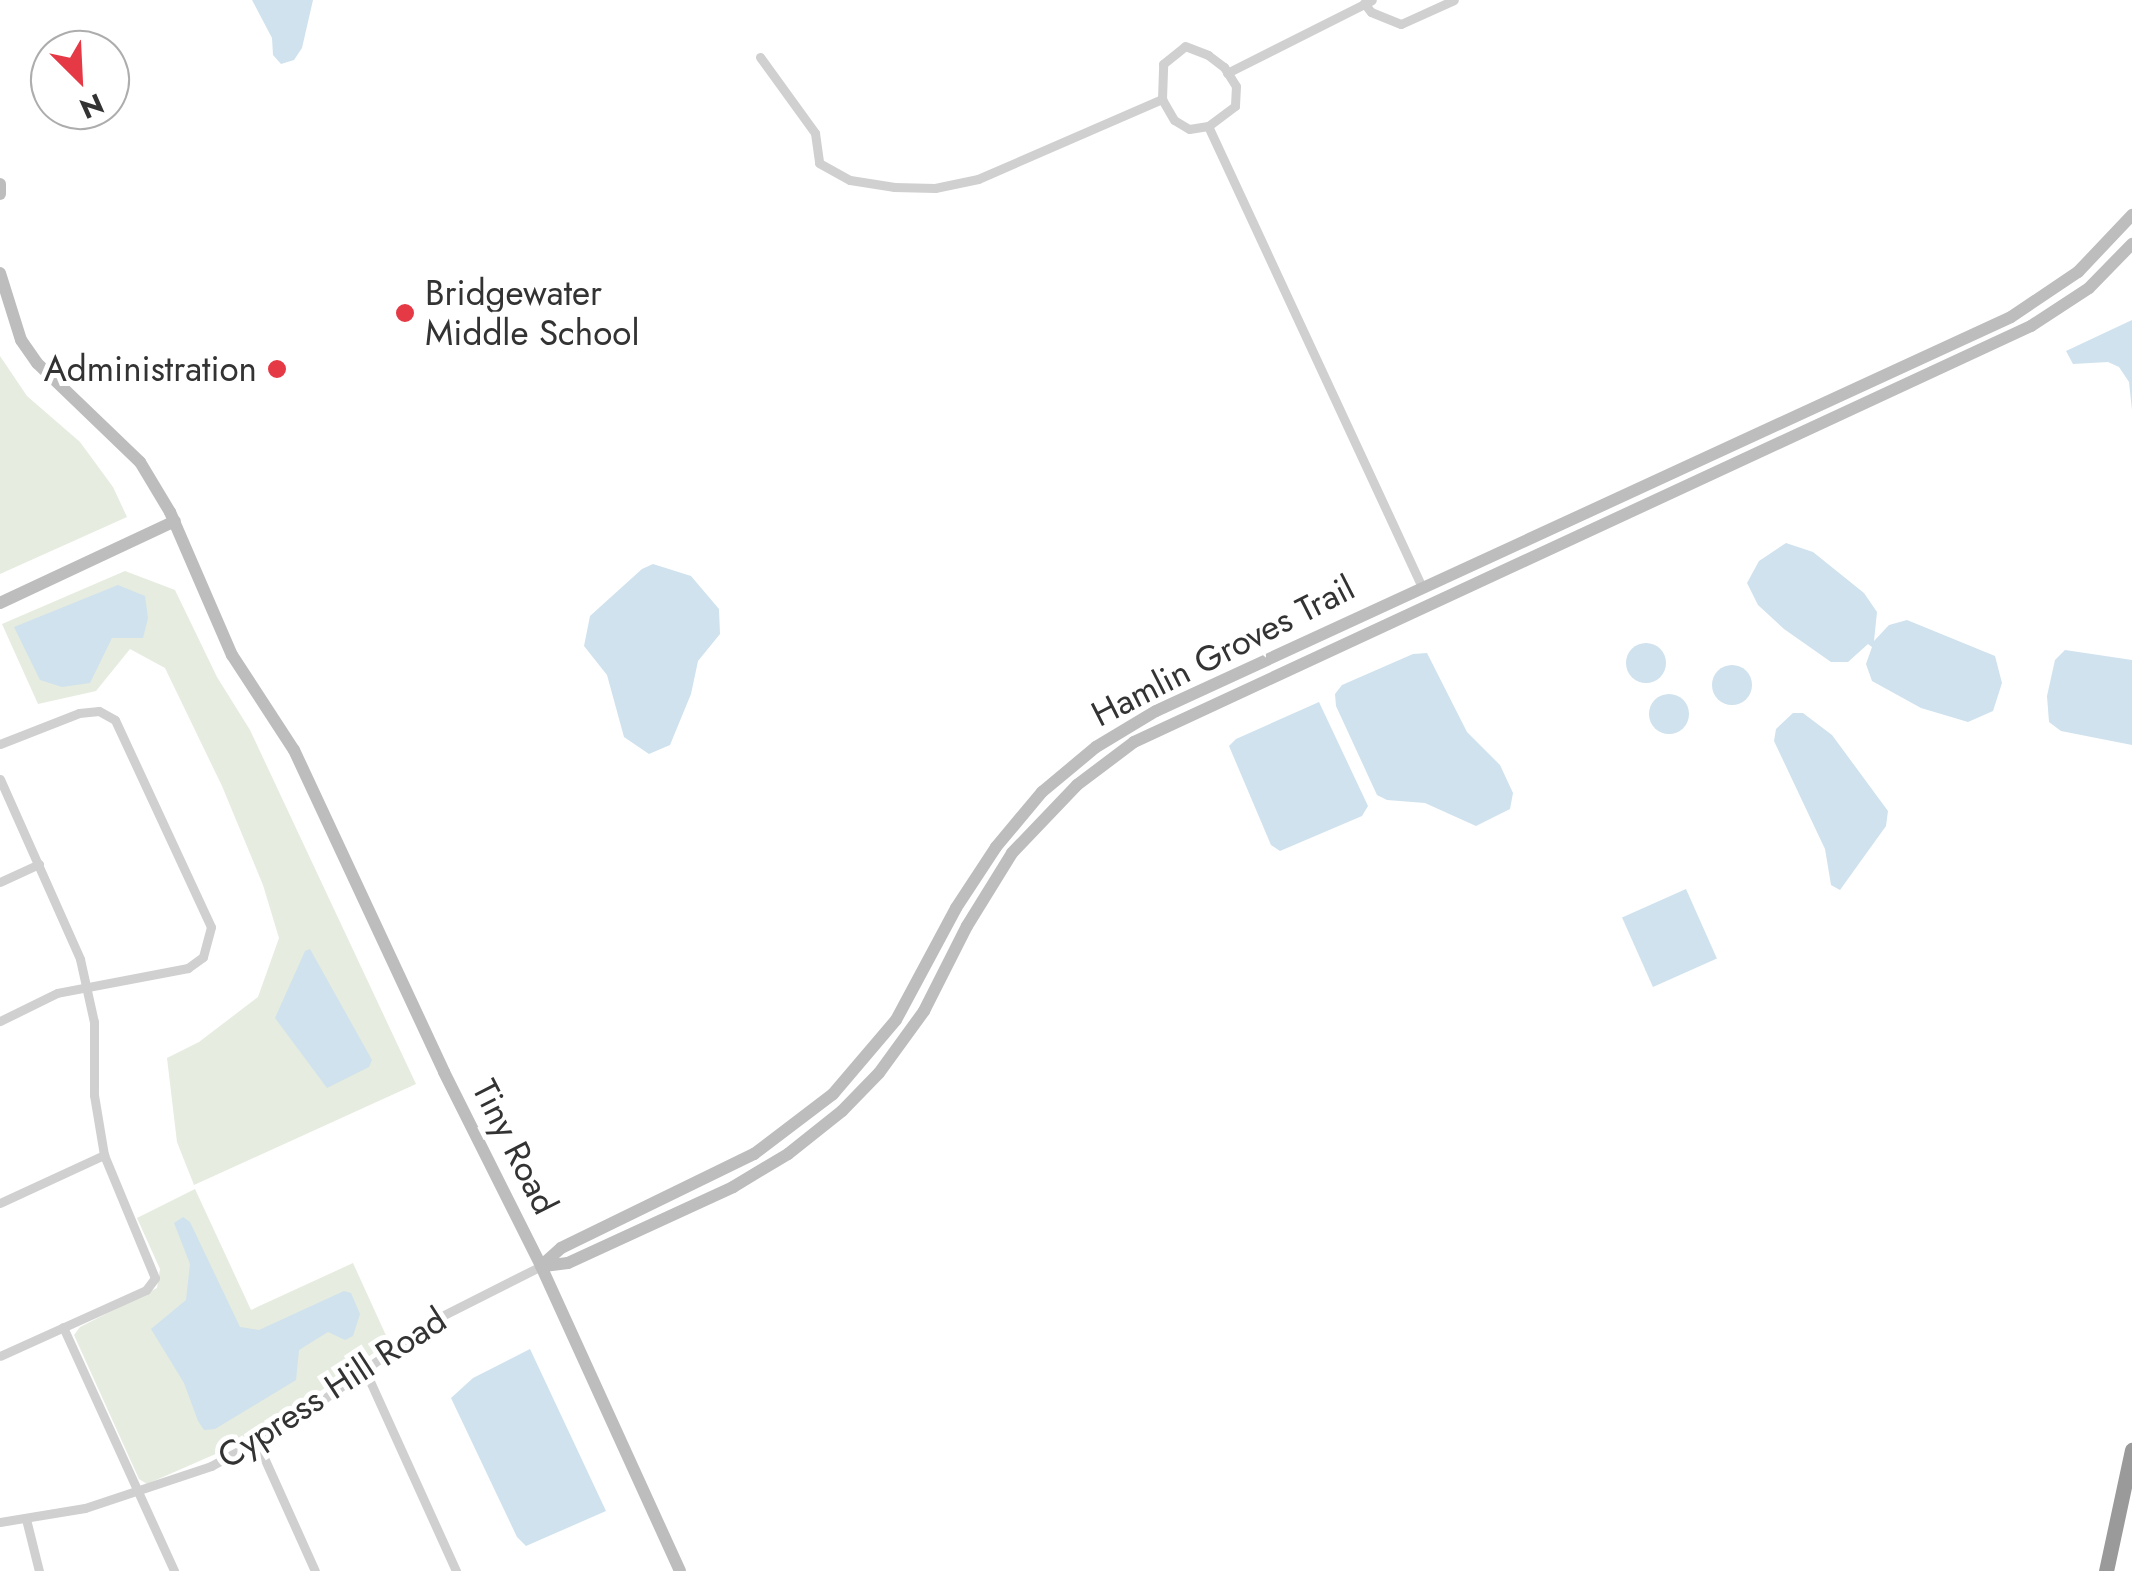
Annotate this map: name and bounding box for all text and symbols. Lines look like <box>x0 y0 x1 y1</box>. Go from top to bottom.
north arrow <box>30 30 130 130</box>
text: N <box>73 83 110 129</box>
place label: Bridgewater Middle School <box>425 272 639 354</box>
marker: Bridgewater Middle School <box>394 302 416 324</box>
place label: Administration <box>44 348 257 390</box>
marker: Administration <box>266 358 288 380</box>
street label: Hamlin Groves Trail <box>1085 567 1361 735</box>
street label: Tiny Road <box>463 1073 567 1221</box>
street label: Cypress Hill Road <box>210 1299 454 1477</box>

